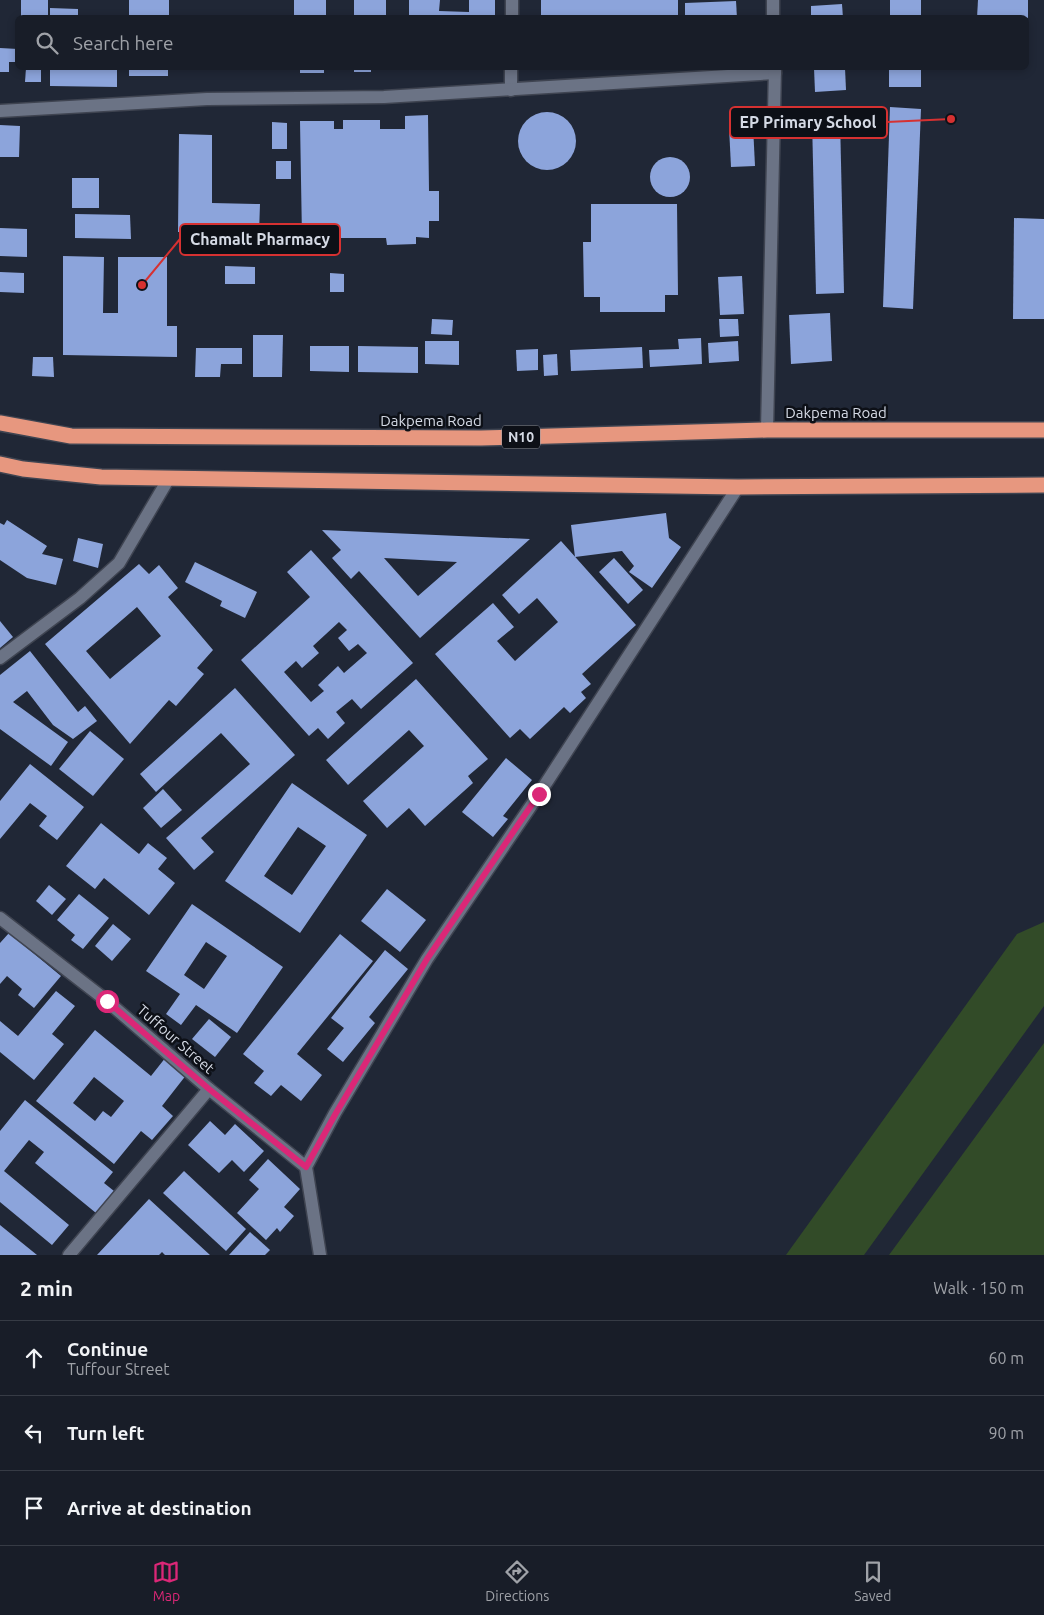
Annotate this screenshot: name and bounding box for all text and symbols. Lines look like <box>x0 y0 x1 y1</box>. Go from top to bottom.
search box <box>15 15 1029 70</box>
icon: search <box>33 29 61 57</box>
text: Search here <box>73 32 173 54</box>
callout: EP Primary School <box>730 107 887 138</box>
text: EP Primary School <box>740 113 877 131</box>
callout: Chamalt Pharmacy <box>180 224 340 255</box>
text: Chamalt Pharmacy <box>190 230 331 248</box>
street label: Dakpema Road <box>785 404 887 421</box>
street label: Dakpema Road <box>380 412 482 429</box>
road number: N10 <box>502 426 540 448</box>
route end <box>528 783 551 806</box>
route start <box>96 990 119 1013</box>
street label: Tuffour Street <box>134 1001 218 1077</box>
text: 2 min <box>20 1276 73 1300</box>
text: Walk · 150 m <box>933 1279 1024 1297</box>
text: Continue <box>67 1338 148 1360</box>
icon: ahead <box>20 1344 48 1372</box>
text: 60 m <box>988 1349 1024 1367</box>
text: Tuffour Street <box>67 1360 170 1378</box>
icon: left <box>20 1419 48 1447</box>
text: Turn left <box>67 1422 145 1444</box>
text: 90 m <box>988 1424 1024 1442</box>
icon: arrive <box>20 1494 48 1522</box>
text: Arrive at destination <box>67 1497 252 1519</box>
tab: Map <box>152 1558 180 1604</box>
tab: Directions <box>485 1558 549 1604</box>
tab: Saved <box>854 1558 892 1604</box>

